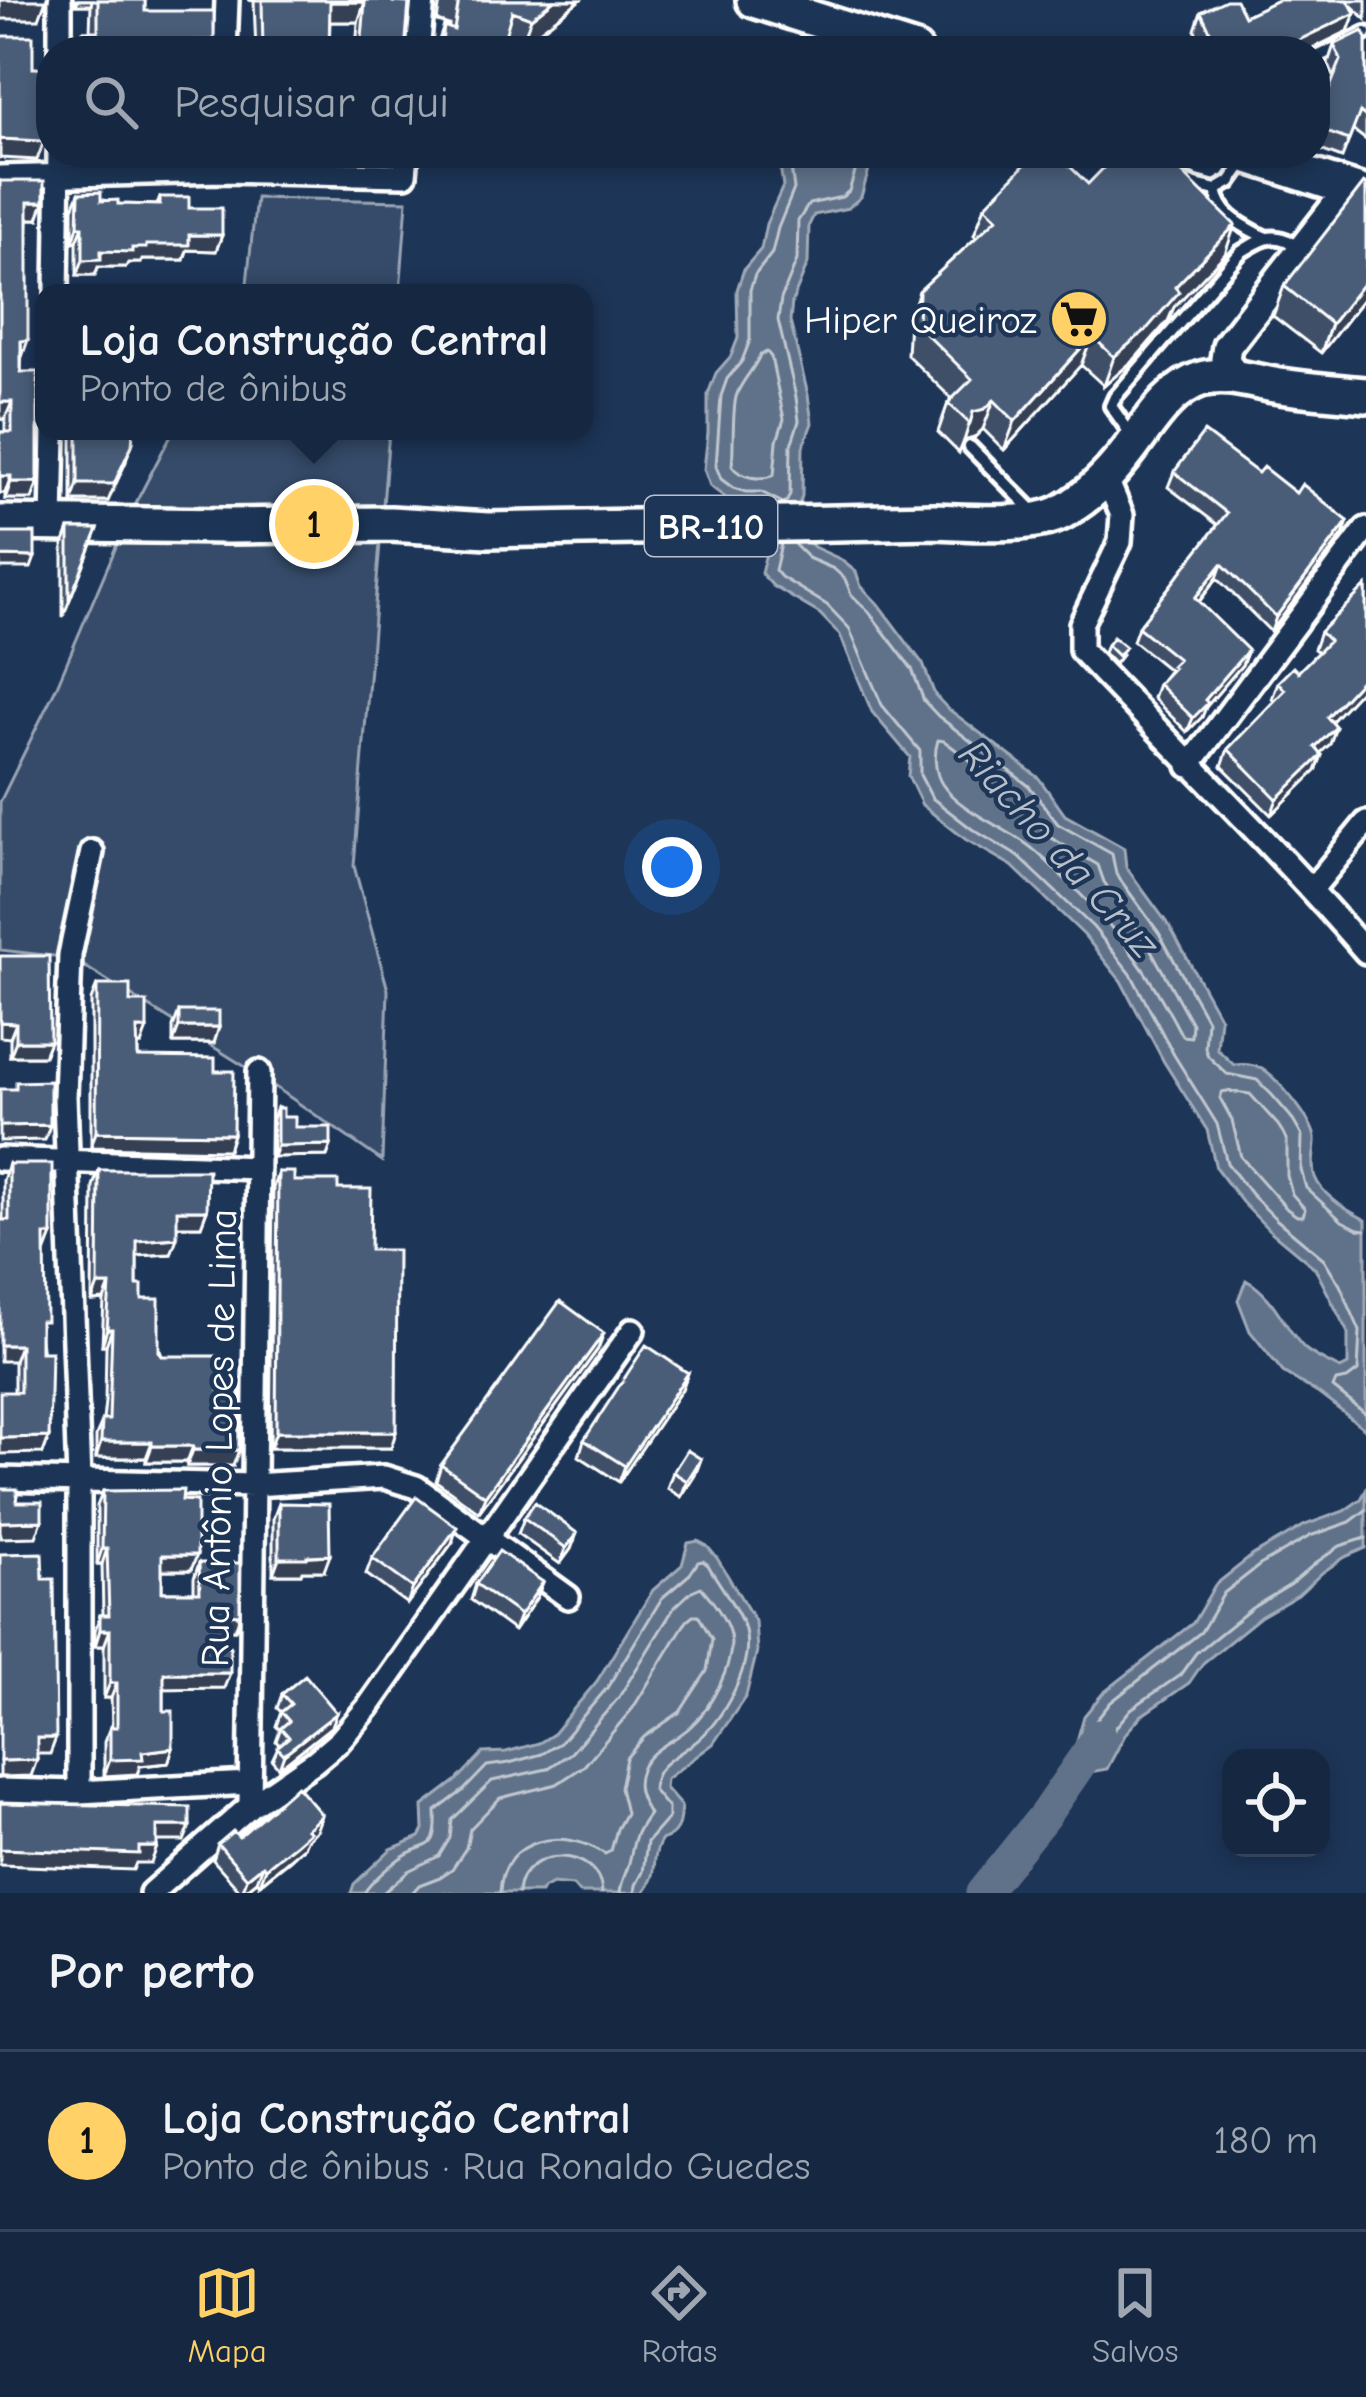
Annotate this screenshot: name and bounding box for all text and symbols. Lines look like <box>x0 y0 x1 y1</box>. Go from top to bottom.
search box <box>36 36 1330 168</box>
icon: search <box>78 69 144 135</box>
text: Pesquisar aqui <box>174 76 449 128</box>
popup <box>35 284 593 440</box>
supermarket icon: Hiper Queiroz <box>1048 288 1110 350</box>
place label: Hiper Queiroz <box>804 298 1037 343</box>
text: Loja Construção Central <box>80 314 548 366</box>
text: Ponto de ônibus <box>80 366 347 411</box>
pin: 1 <box>275 479 353 569</box>
road number: BR-110 <box>645 496 777 556</box>
water label: Riacho da Cruz <box>949 730 1170 969</box>
your location <box>642 837 702 897</box>
street label: Rua Antônio Lopes de Lima <box>193 1209 246 1667</box>
map controls <box>1222 1749 1330 1857</box>
button: locate <box>1222 1749 1330 1857</box>
text: Por perto <box>48 1942 255 2001</box>
text: Loja Construção Central <box>162 2092 631 2144</box>
text: 1 <box>79 2118 95 2163</box>
text: 180 m <box>1213 2118 1318 2163</box>
text: Ponto de ônibus · Rua Ronaldo Guedes <box>162 2144 810 2189</box>
tab: Mapa <box>187 2260 267 2370</box>
tab: Rotas <box>642 2260 717 2370</box>
tab: Salvos <box>1092 2260 1179 2370</box>

